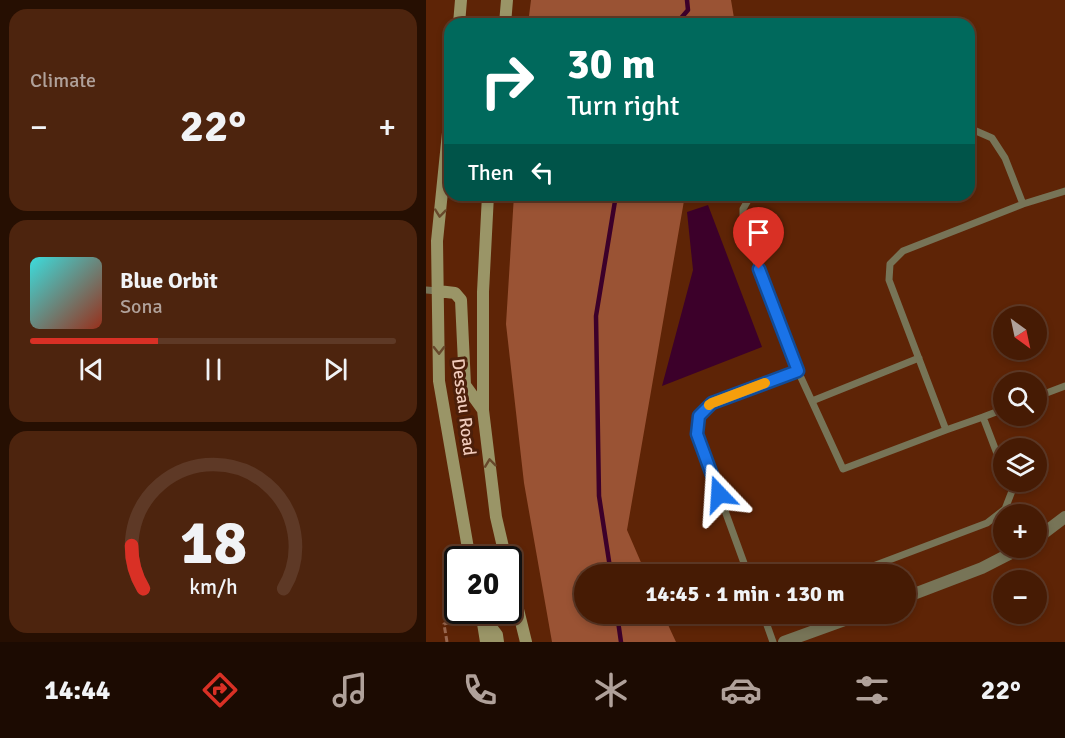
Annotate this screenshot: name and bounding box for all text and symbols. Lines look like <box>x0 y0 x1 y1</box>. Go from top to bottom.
text: 30 m <box>567 39 656 90</box>
icon: right <box>468 42 546 120</box>
text: Climate <box>30 68 96 93</box>
text: Turn right <box>567 90 680 123</box>
text: 22° <box>180 99 246 154</box>
text: − <box>30 107 48 148</box>
text: + <box>378 107 396 148</box>
icon: left <box>526 156 559 189</box>
text: Then <box>468 159 514 186</box>
pin <box>733 207 784 269</box>
one-way arrow <box>434 209 447 218</box>
icon: arrive <box>742 216 775 249</box>
text: Blue Orbit <box>120 267 218 294</box>
text: Sona <box>120 294 163 319</box>
north arrow <box>993 306 1047 360</box>
map controls <box>993 306 1047 624</box>
one-way arrow <box>433 345 445 354</box>
icon: previous <box>75 353 108 386</box>
icon: pause <box>197 353 230 386</box>
icon: next <box>319 353 352 386</box>
street label: Dessau Road <box>447 357 481 457</box>
button: search <box>993 372 1047 426</box>
button: layers <box>993 438 1047 492</box>
one-way arrow <box>484 459 496 468</box>
position arrow <box>687 462 751 526</box>
text: 18 <box>179 504 247 581</box>
button: + <box>993 504 1047 558</box>
speed limit sign: 20 <box>444 546 522 624</box>
button: − <box>993 570 1047 624</box>
text: km/h <box>189 574 237 600</box>
text: 14:45 · 1 min · 130 m <box>645 580 845 607</box>
icon: directions <box>199 669 241 711</box>
icon: music <box>329 669 371 711</box>
icon: phone <box>459 669 501 711</box>
icon: climate <box>590 669 632 711</box>
icon: car <box>720 669 762 711</box>
icon: filters <box>851 669 893 711</box>
text: 14:44 <box>44 674 110 707</box>
text: 22° <box>981 674 1021 707</box>

